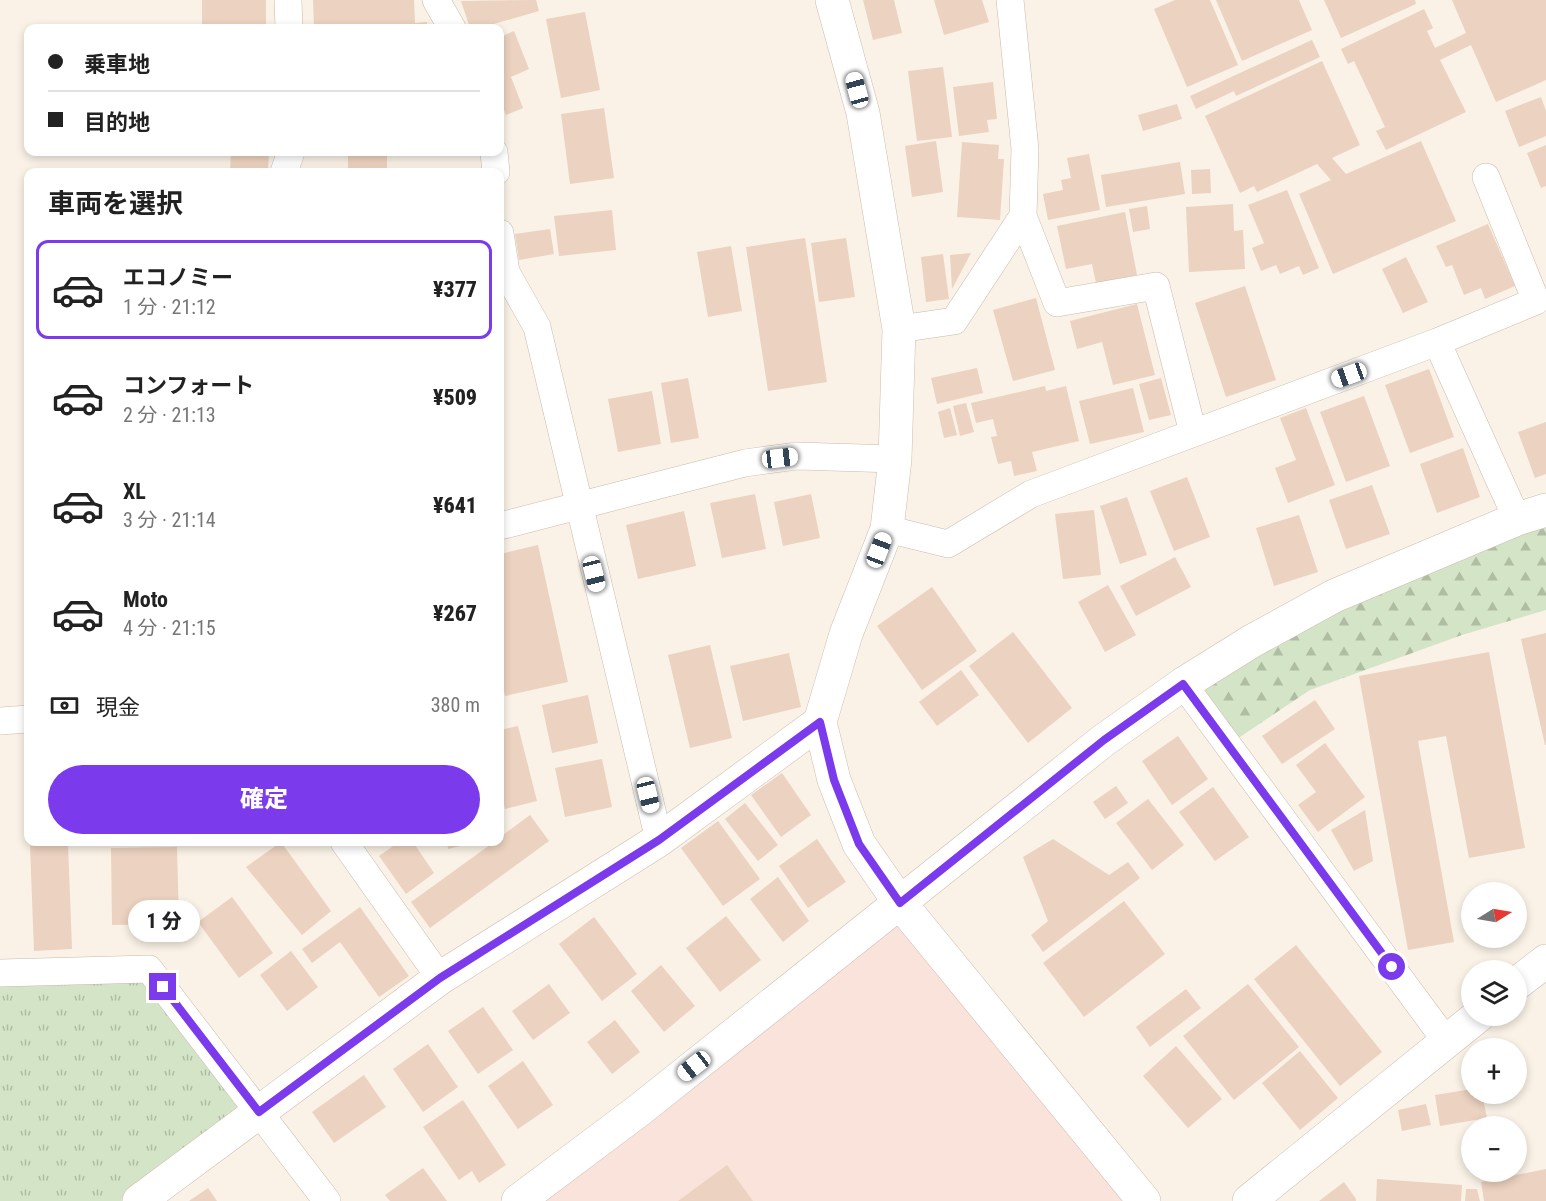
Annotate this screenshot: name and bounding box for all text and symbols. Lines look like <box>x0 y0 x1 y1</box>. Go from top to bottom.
text: 乗車地 <box>84 52 150 77</box>
car <box>844 70 870 110</box>
text: 目的地 <box>84 110 150 135</box>
text: 車両を選択 <box>48 188 183 220</box>
icon: car <box>51 263 105 317</box>
text: エコノミー <box>123 265 233 290</box>
text: ¥377 <box>433 277 477 302</box>
text: 1 分 · 21:12 <box>123 295 216 319</box>
car <box>1329 360 1369 390</box>
icon: car <box>51 371 105 425</box>
text: コンフォート <box>123 373 254 398</box>
text: ¥509 <box>433 385 477 410</box>
text: 2 分 · 21:13 <box>123 403 216 427</box>
car <box>761 447 799 469</box>
icon: car <box>51 479 105 533</box>
text: XL <box>123 479 146 504</box>
text: ¥641 <box>433 493 477 518</box>
text: 3 分 · 21:14 <box>123 508 216 532</box>
car <box>864 530 894 570</box>
car <box>581 554 607 594</box>
icon: car <box>51 587 105 641</box>
text: Moto <box>123 587 168 612</box>
text: ¥267 <box>433 601 477 626</box>
text: 4 分 · 21:15 <box>123 616 216 640</box>
icon: cash <box>48 689 81 722</box>
text: 380 m <box>431 693 480 717</box>
text: 現金 <box>96 695 140 720</box>
button: 確定 <box>48 765 480 834</box>
car <box>635 775 661 815</box>
north arrow <box>1461 882 1527 948</box>
map controls <box>1461 882 1527 1182</box>
callout: 1 分 <box>127 900 199 942</box>
text: 1 分 <box>147 909 181 933</box>
route start <box>1378 953 1405 980</box>
button: layers <box>1461 960 1527 1026</box>
route end <box>149 973 176 1000</box>
button: + <box>1461 1038 1527 1104</box>
car <box>674 1048 714 1084</box>
button: − <box>1461 1116 1527 1182</box>

